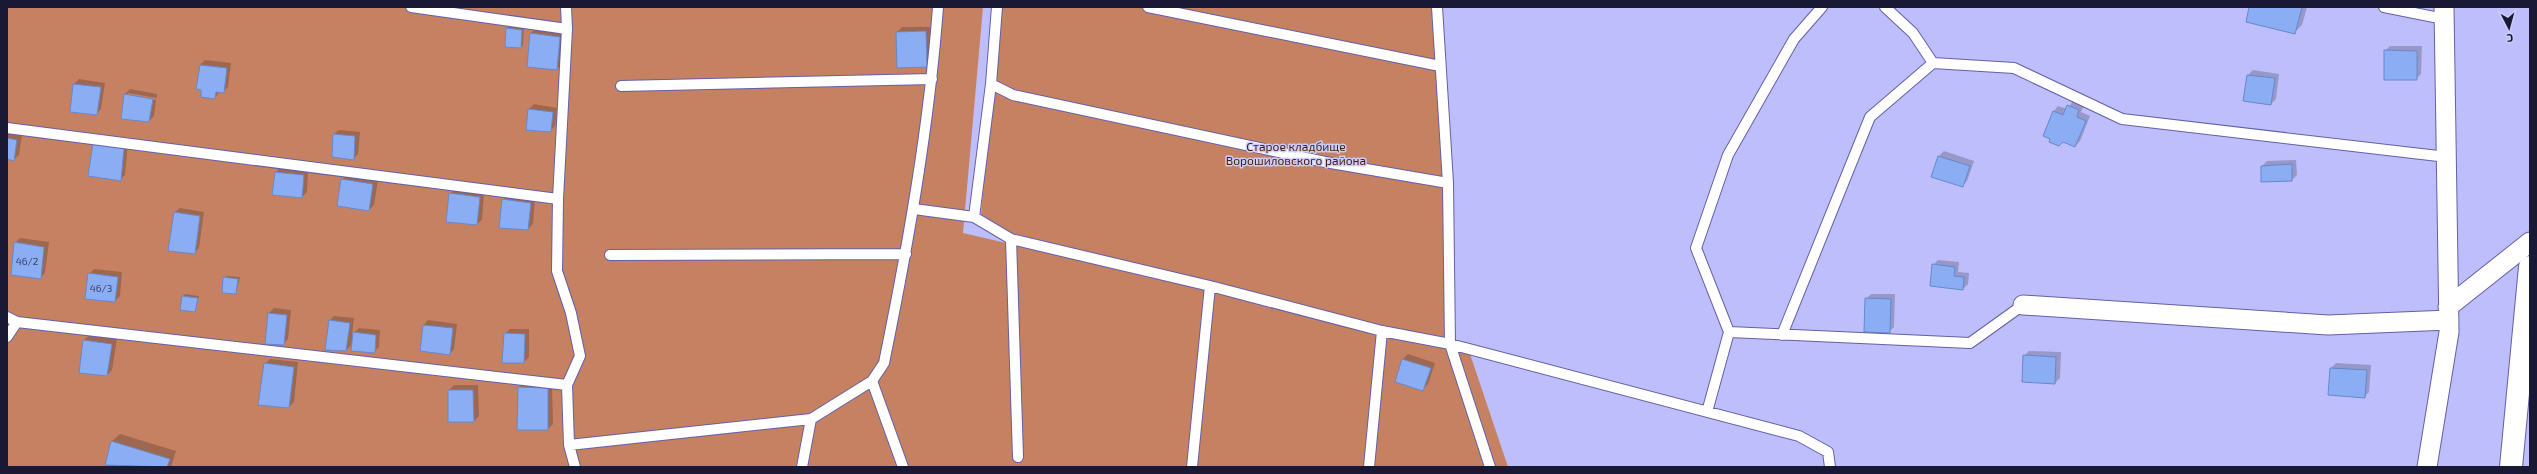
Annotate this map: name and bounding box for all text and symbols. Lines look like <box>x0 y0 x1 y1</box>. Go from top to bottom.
north arrow <box>2489 8 2529 48</box>
text: С <box>2506 32 2514 45</box>
park label: Старое кладбище Ворошиловского района <box>1226 139 1366 167</box>
house number: 46/2 <box>16 255 39 267</box>
house number: 46/3 <box>90 282 112 294</box>

